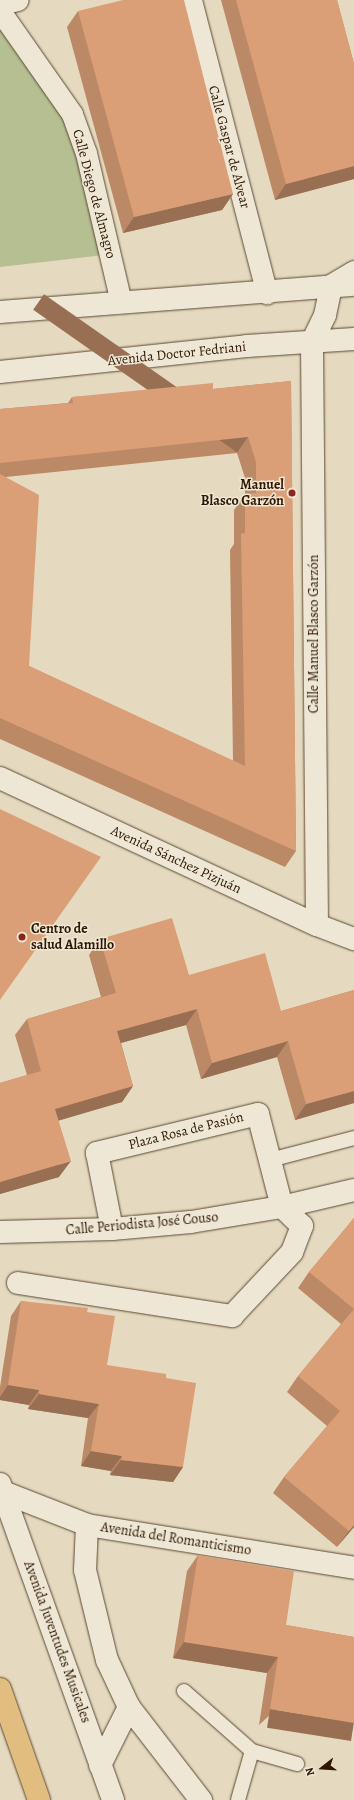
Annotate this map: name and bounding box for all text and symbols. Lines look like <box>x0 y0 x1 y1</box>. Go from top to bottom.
street label: Calle Gaspar de Alvear <box>205 84 253 210</box>
street label: Calle Diego de Almagro <box>69 128 119 260</box>
street label: Avenida Doctor Fedriani <box>107 338 247 370</box>
place label: Manuel Blasco Garzón <box>201 477 284 510</box>
marker: Manuel Blasco Garzón <box>287 488 297 498</box>
street label: Calle Manuel Blasco Garzón <box>306 555 322 713</box>
street label: Avenida Sánchez Pizjuán <box>108 822 244 898</box>
place label: Centro de salud Alamillo <box>31 921 114 954</box>
marker: Centro de salud Alamillo <box>16 931 28 943</box>
street label: Plaza Rosa de Pasión <box>127 1109 245 1153</box>
street label: Calle Periodista José Couso <box>65 1209 219 1239</box>
street label: Avenida del Romanticismo <box>100 1519 252 1559</box>
street label: Avenida Juventudes Musicales <box>20 1559 94 1725</box>
north arrow <box>302 1748 342 1788</box>
text: N <box>302 1766 318 1778</box>

